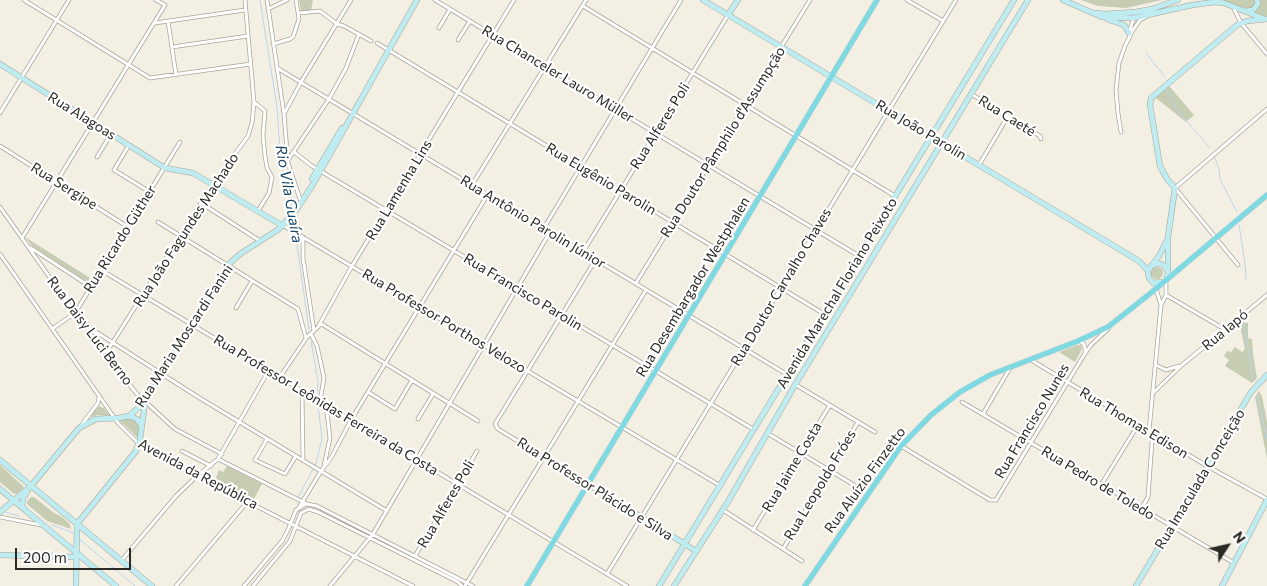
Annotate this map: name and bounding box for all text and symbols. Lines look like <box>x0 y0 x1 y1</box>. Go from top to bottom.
street label: Rua Chanceler Lauro Müller <box>479 22 637 126</box>
street label: Rua Doutor Pâmphilo d'Assumpção <box>657 43 789 241</box>
street label: Rua Alferes Poli <box>627 80 693 172</box>
street label: Rua Alagoas <box>45 88 119 144</box>
street label: Rua Caeté <box>975 92 1039 140</box>
street label: Rua João Parolin <box>873 96 969 164</box>
street label: Rua Lamenha Lins <box>362 137 436 243</box>
street label: Rua Eugênio Parolin <box>543 139 659 219</box>
water label: Rio Vila Guaíra <box>272 144 306 244</box>
street label: Rua João Fagundes Machado <box>130 150 242 310</box>
street label: Rua Sergipe <box>28 159 100 213</box>
street label: Rua Antônio Parolin Júnior <box>457 172 609 272</box>
street label: Rua Ricardo Güther <box>80 182 160 296</box>
street label: Rua Desembargador Westphalen <box>633 194 753 380</box>
street label: Avenida Marechal Floriano Peixoto <box>773 195 901 391</box>
street label: Rua Doutor Carvalho Chaves <box>727 205 835 369</box>
street label: Rua Francisco Parolin <box>461 250 585 334</box>
street label: Rua Maria Moscardi Fanini <box>131 261 237 411</box>
street label: Rua Professor Porthos Velozo <box>359 265 529 377</box>
street label: Rua Daisy Luci Berno <box>44 273 136 389</box>
street label: Rua Iapó <box>1199 306 1251 354</box>
street label: Rua Professor Leônidas Ferreira da Costa <box>211 331 441 479</box>
street label: Rua Francisco Nunes <box>991 361 1073 481</box>
street label: Rua Thomas Edison <box>1077 384 1191 462</box>
street label: Rua Imaculada Conceição <box>1151 406 1249 552</box>
street label: Rua Jaime Costa <box>759 419 825 515</box>
street label: Rua Aluízio Finzetto <box>821 424 909 536</box>
street label: Rua Leopoldo Fróes <box>780 427 860 543</box>
street label: Rua Professor Plácido e Silva <box>514 434 676 544</box>
street label: Avenida da República <box>135 435 261 513</box>
street label: Rua Pedro de Toledo <box>1038 442 1158 524</box>
street label: Rua Alferes Poli <box>414 457 478 551</box>
north arrow <box>1202 521 1252 571</box>
text: N <box>1230 528 1250 546</box>
scale bar <box>18 538 134 570</box>
text: 200 m <box>23 548 67 566</box>

